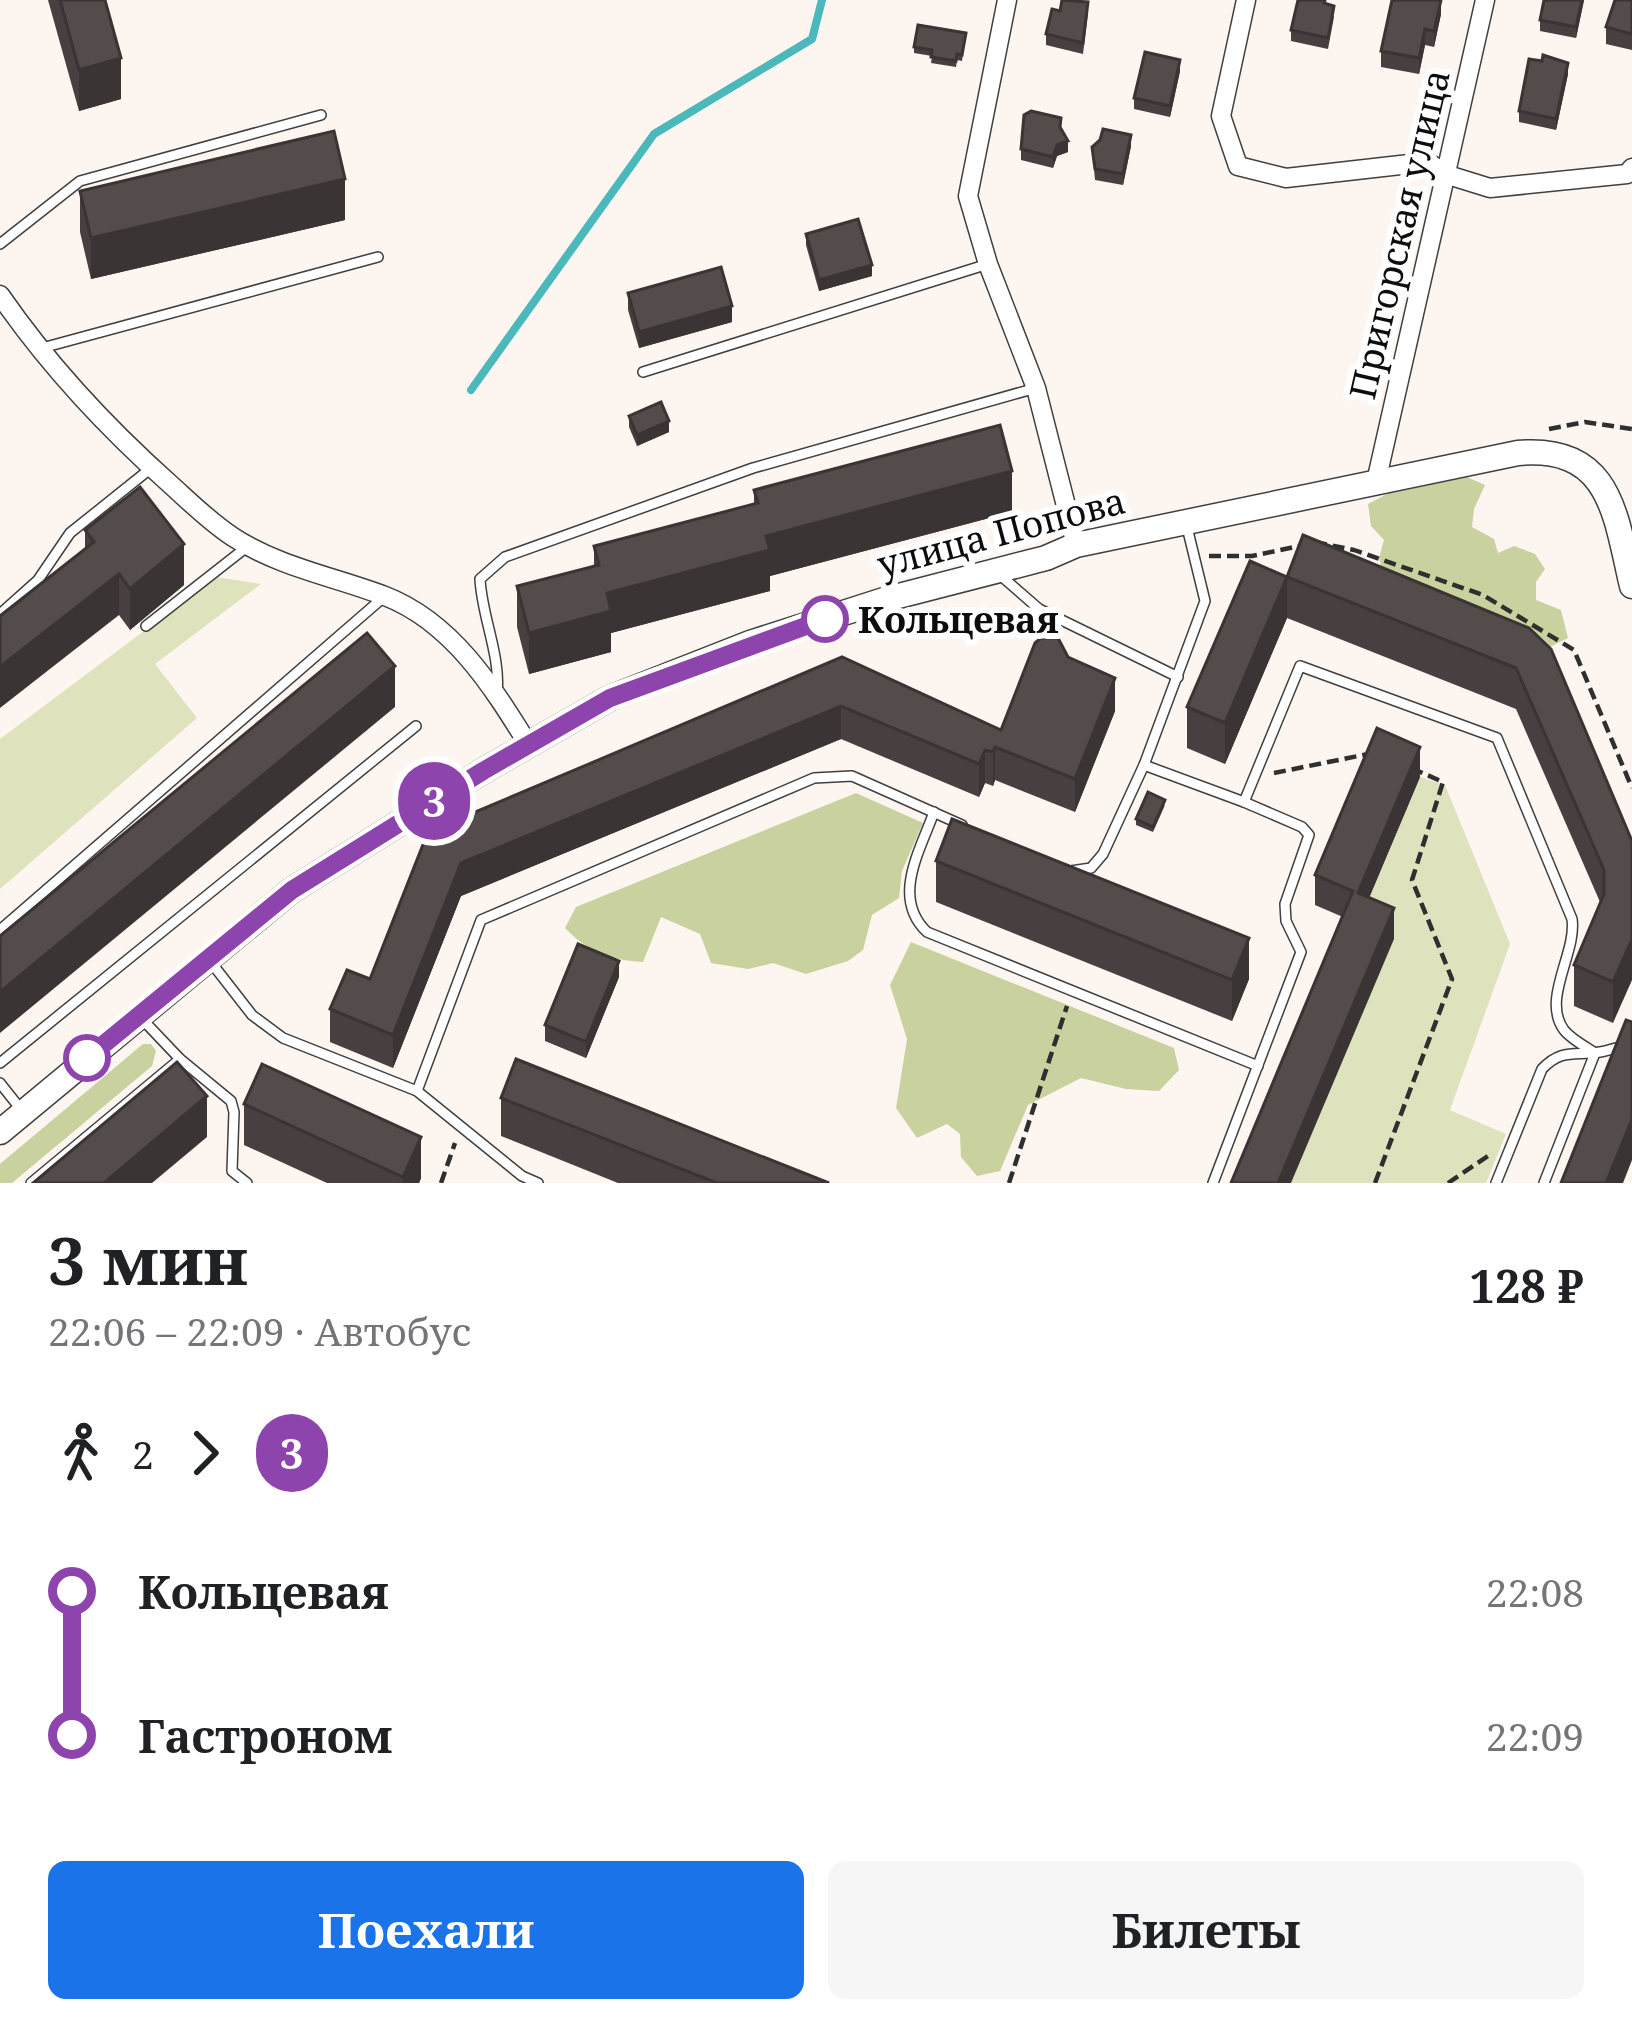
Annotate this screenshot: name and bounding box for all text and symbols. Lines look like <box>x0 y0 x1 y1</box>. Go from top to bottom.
street label: Пригорская улица <box>1337 64 1461 404</box>
street label: улица Попова <box>872 475 1130 589</box>
place label: Кольцевая <box>858 595 1059 644</box>
marker: Кольцевая <box>803 597 847 641</box>
line badge: 3 <box>395 762 473 840</box>
text: 3 <box>422 772 446 829</box>
unlabelled marker <box>65 1036 109 1080</box>
text: 3 мин <box>48 1214 248 1304</box>
text: 128 ₽ <box>1469 1255 1584 1316</box>
text: 22:06 – 22:09 · Автобус <box>48 1304 471 1357</box>
icon: walk <box>48 1420 114 1486</box>
icon: forward <box>172 1420 238 1486</box>
text: 3 <box>280 1424 304 1481</box>
text: 2 <box>132 1427 154 1480</box>
text: Кольцевая <box>138 1561 389 1622</box>
text: 22:08 <box>1486 1565 1584 1618</box>
text: Гастроном <box>138 1705 392 1766</box>
text: 22:09 <box>1486 1709 1584 1762</box>
button: Поехали <box>48 1861 804 1999</box>
button: Билеты <box>828 1861 1584 1999</box>

